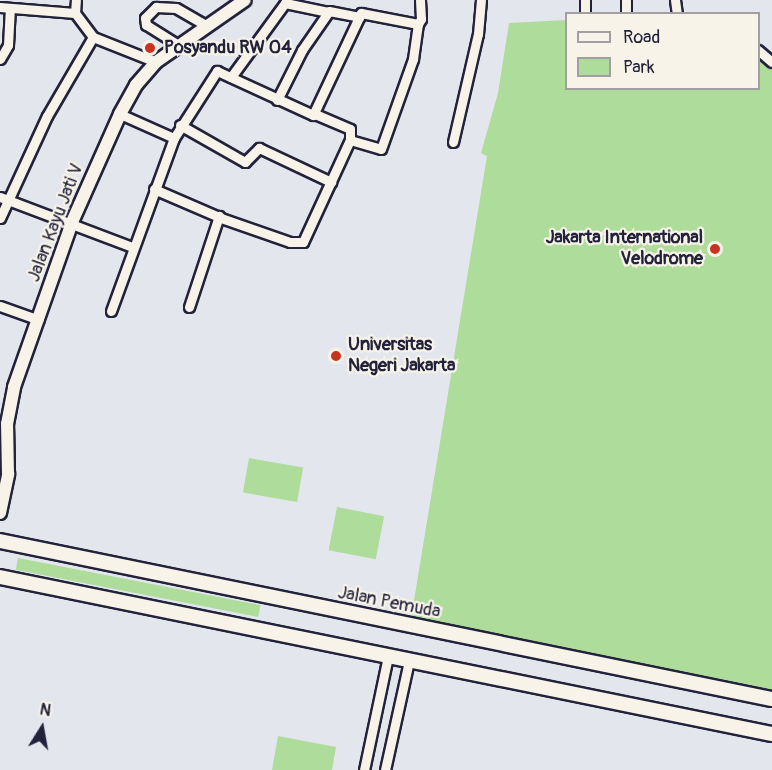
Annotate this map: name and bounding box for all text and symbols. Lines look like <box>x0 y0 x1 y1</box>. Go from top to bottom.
legend <box>565 12 760 90</box>
text: Road <box>623 26 660 49</box>
place label: Posyandu RW 04 <box>164 37 292 59</box>
marker: Posyandu RW 04 <box>141 39 159 57</box>
text: Park <box>623 56 655 79</box>
street label: Jalan Kayu Jati V <box>24 161 88 285</box>
place label: Jakarta International Velodrome <box>546 228 703 270</box>
marker: Jakarta International Velodrome <box>708 242 722 256</box>
place label: Universitas Negeri Jakarta <box>348 335 455 378</box>
marker: Universitas Negeri Jakarta <box>329 349 343 363</box>
street label: Jalan Pemuda <box>336 582 442 624</box>
north arrow <box>12 698 72 758</box>
text: N <box>38 699 53 721</box>

